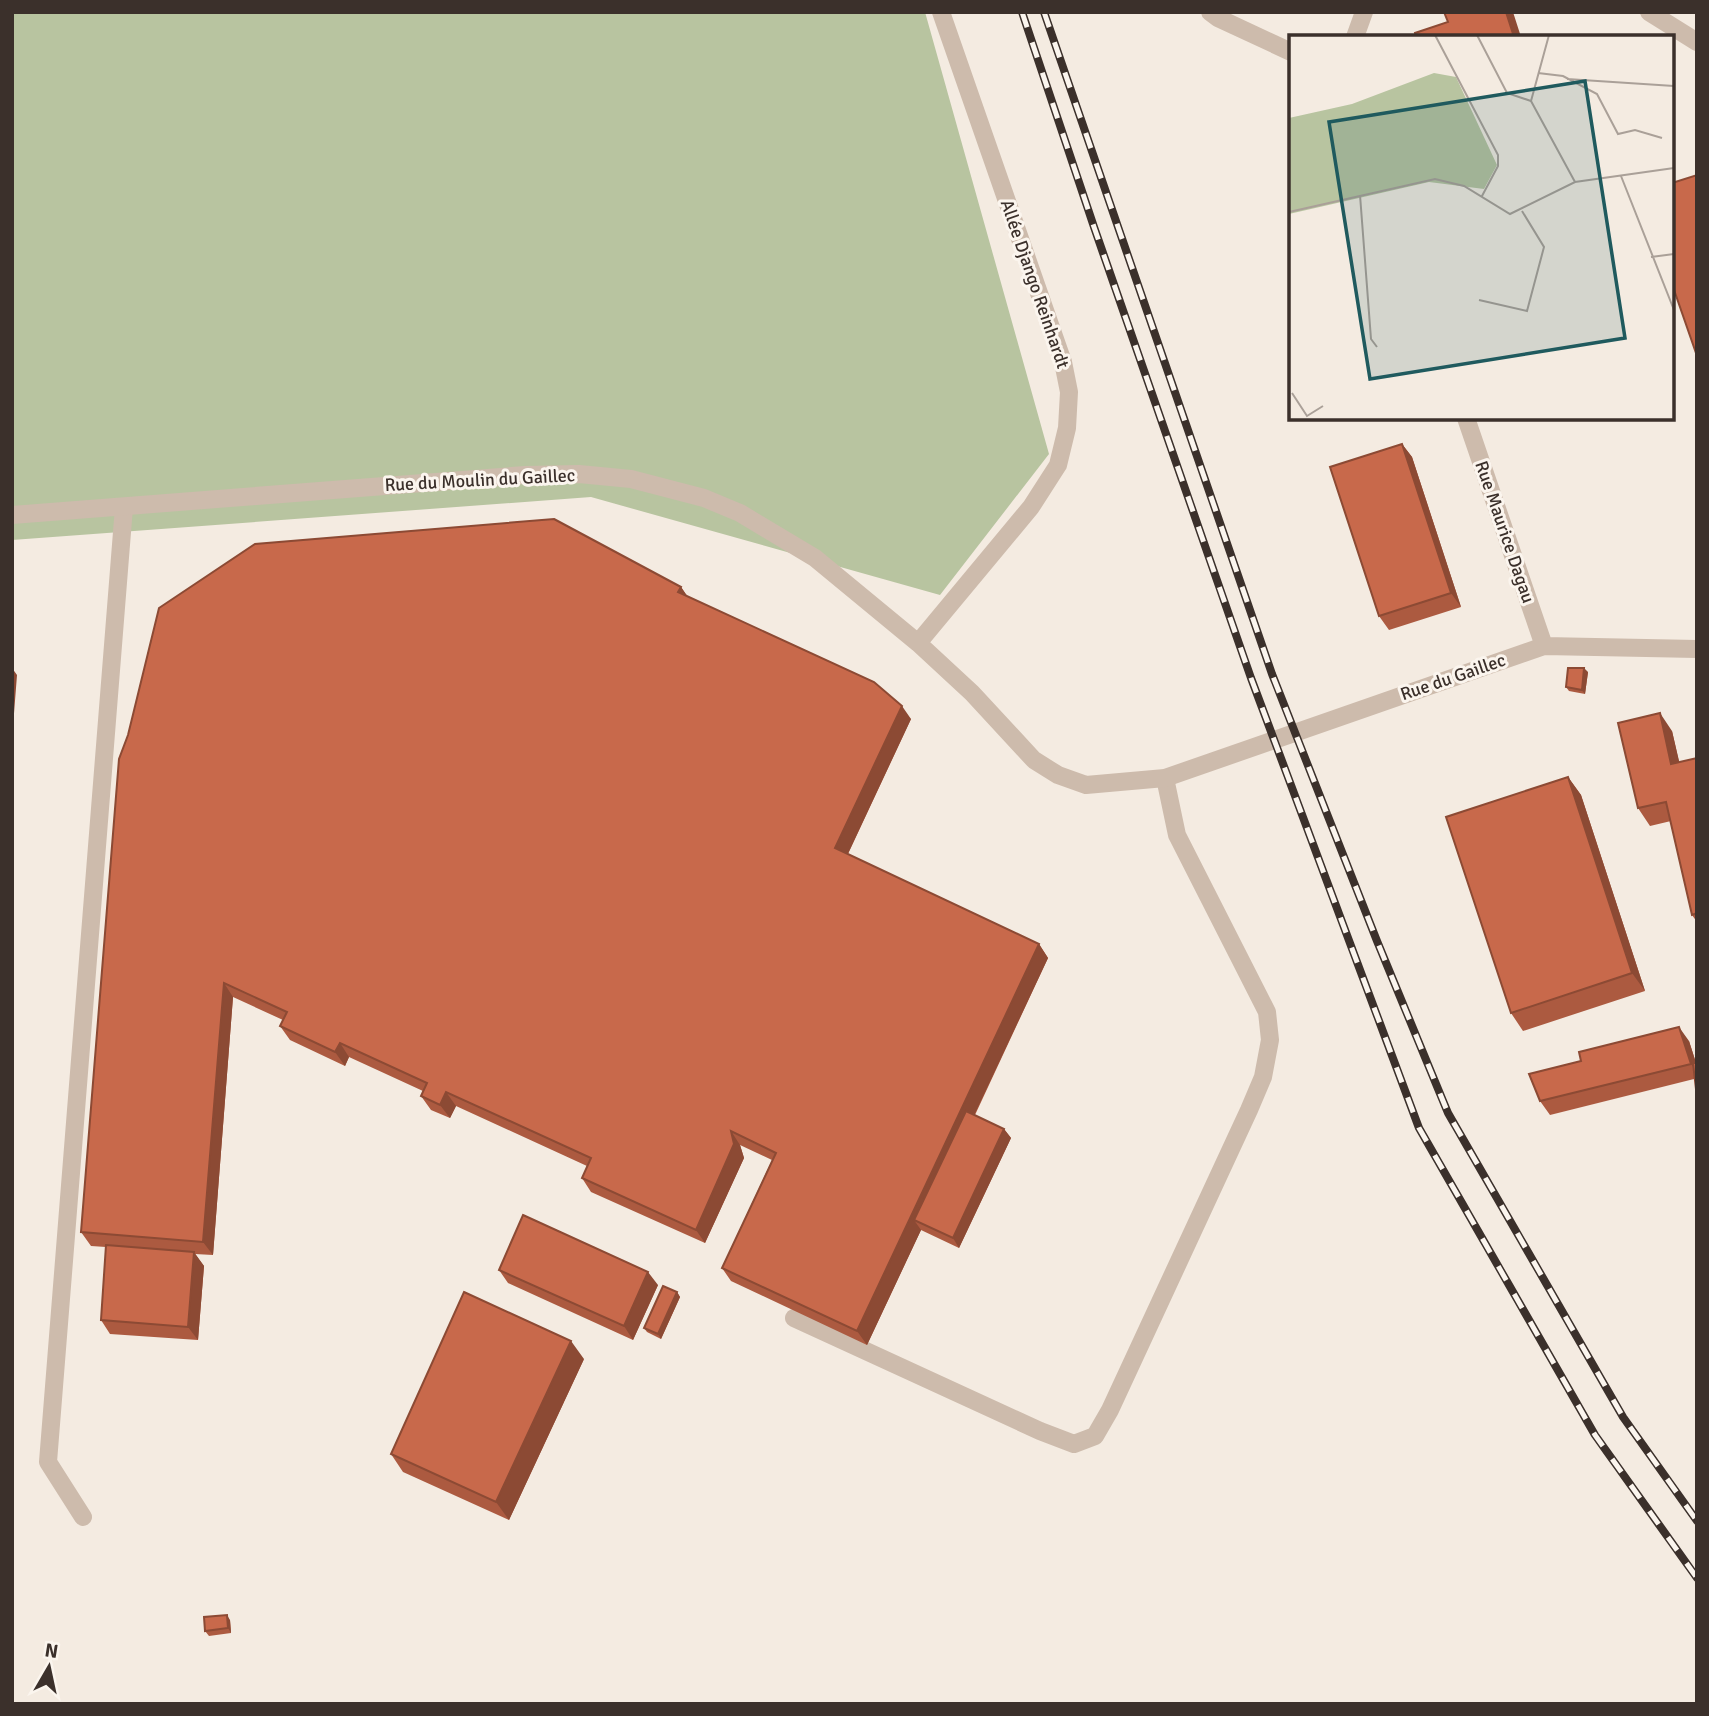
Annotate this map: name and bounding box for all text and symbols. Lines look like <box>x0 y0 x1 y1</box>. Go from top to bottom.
inset map <box>1289 35 1674 420</box>
street label: Allée Django Reinhardt <box>996 197 1074 371</box>
street label: Rue Maurice Dagau <box>1470 458 1540 606</box>
street label: Rue du Moulin du Gaillec <box>384 464 576 496</box>
street label: Rue du Gaillec <box>1397 649 1509 705</box>
north arrow <box>14 1632 84 1702</box>
text: N <box>43 1638 60 1664</box>

